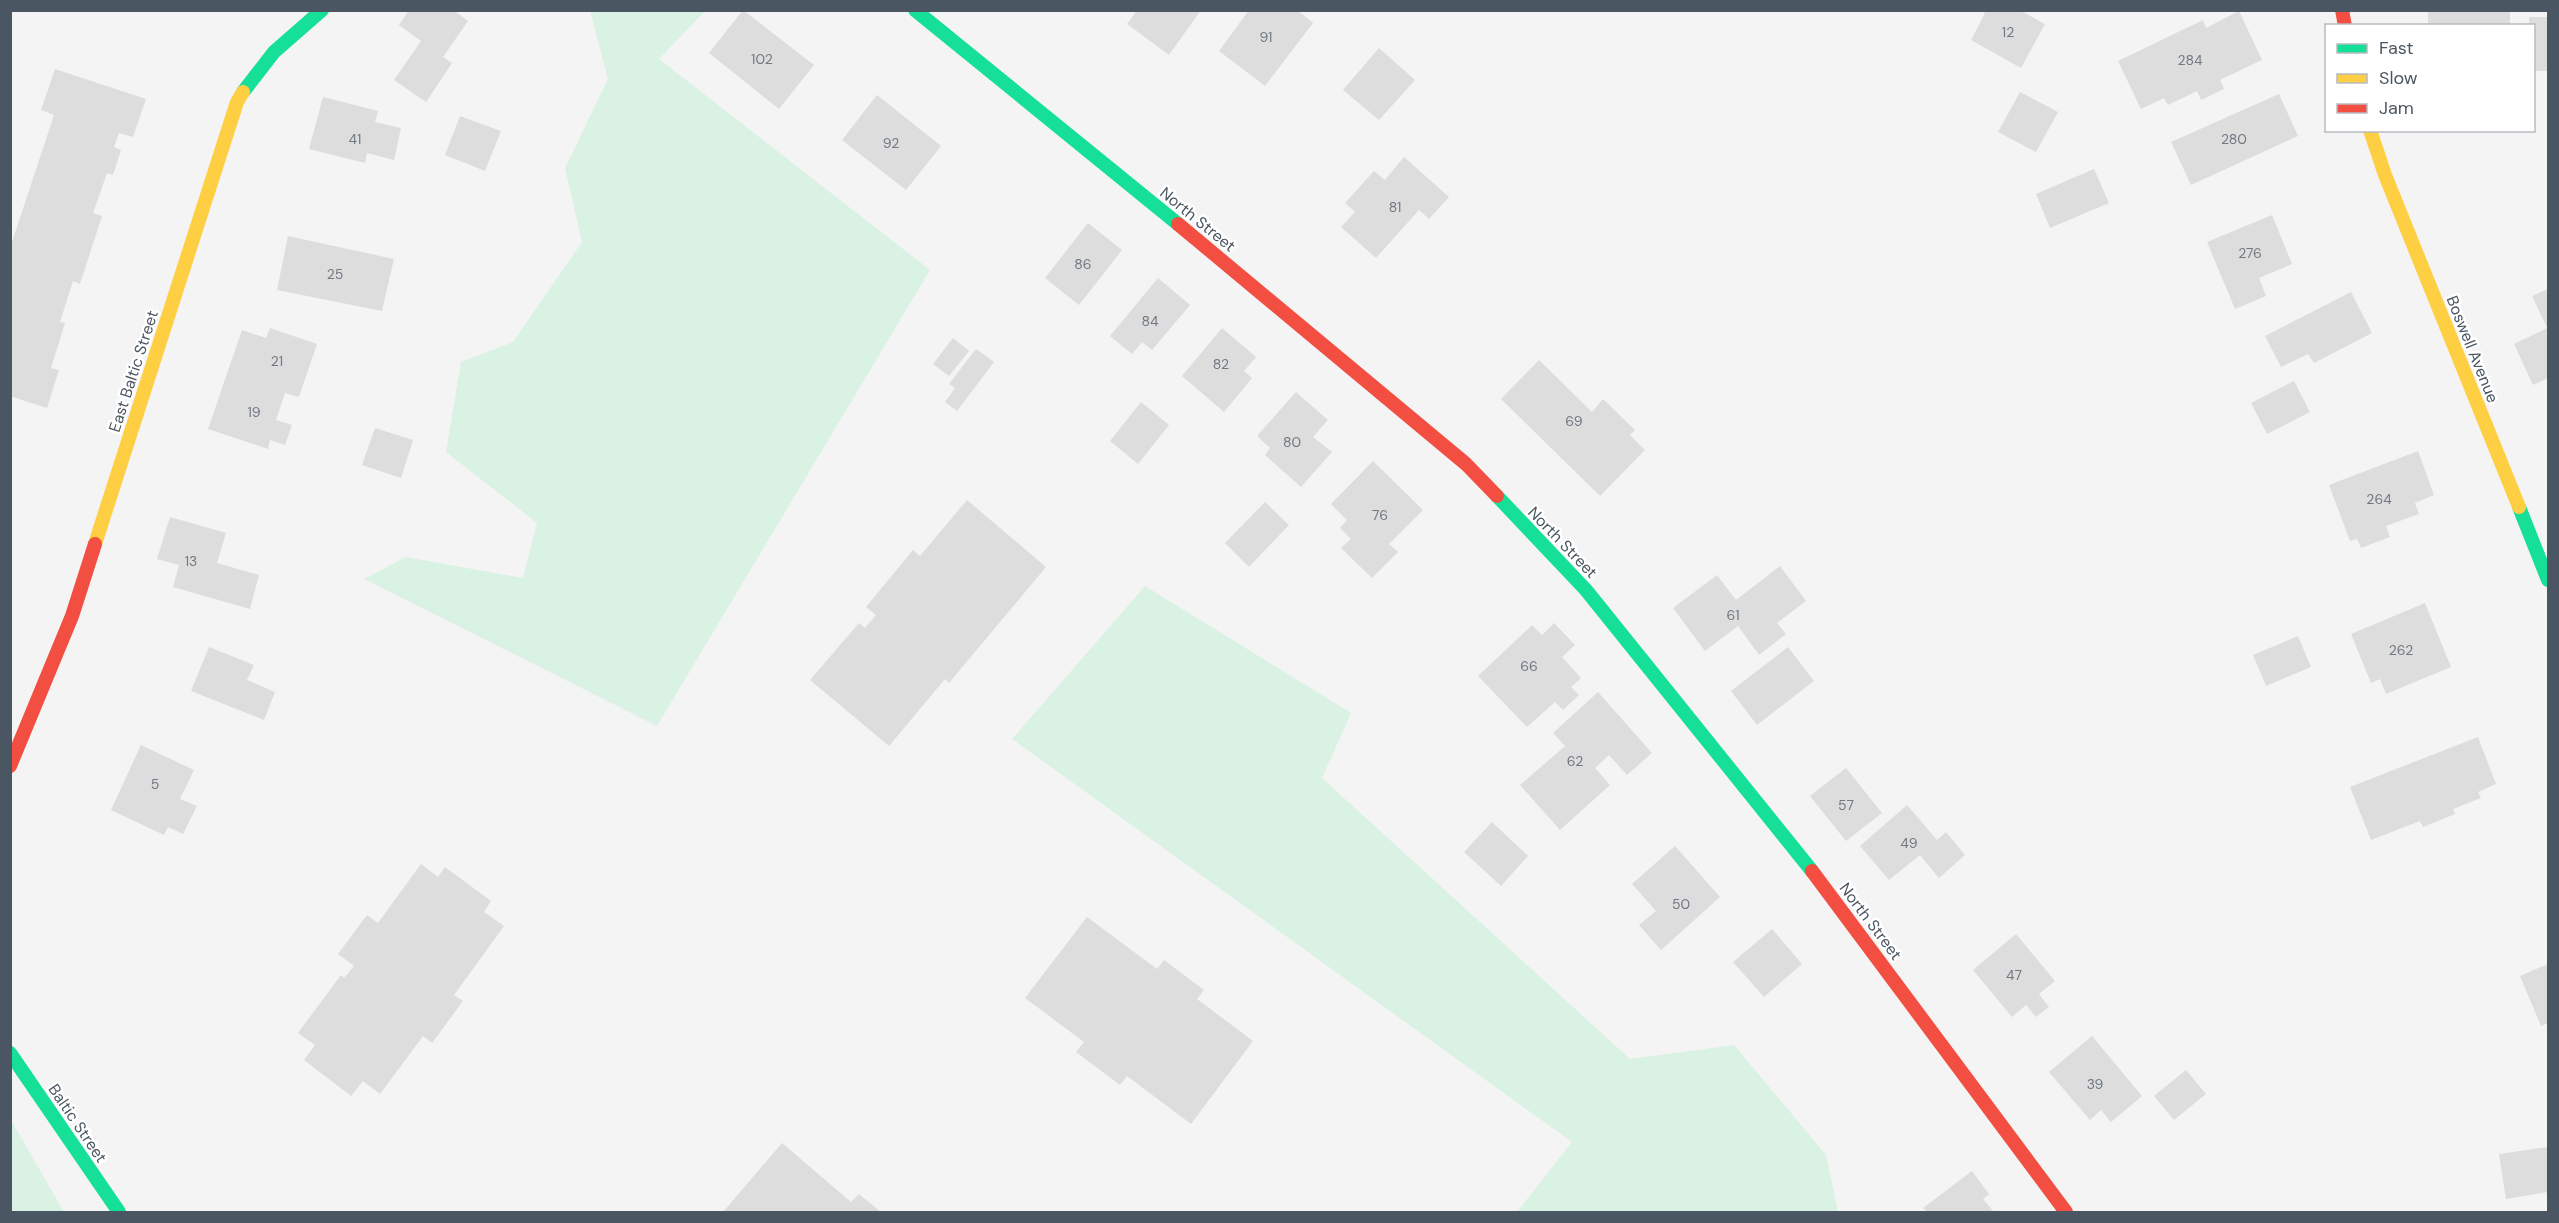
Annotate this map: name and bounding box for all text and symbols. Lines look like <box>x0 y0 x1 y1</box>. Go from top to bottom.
house number: 12 <box>2002 23 2014 41</box>
legend <box>2325 24 2535 132</box>
house number: 91 <box>1260 28 1272 46</box>
text: Fast <box>2379 36 2414 60</box>
house number: 102 <box>751 50 773 68</box>
house number: 284 <box>2178 51 2203 69</box>
text: Slow <box>2379 66 2418 90</box>
text: Jam <box>2379 96 2414 120</box>
house number: 41 <box>349 130 361 148</box>
house number: 280 <box>2221 130 2247 148</box>
house number: 92 <box>883 134 899 152</box>
street label: North Street <box>1156 182 1240 256</box>
house number: 81 <box>1389 198 1401 216</box>
house number: 276 <box>2238 244 2262 262</box>
house number: 86 <box>1074 255 1092 273</box>
house number: 25 <box>327 265 343 283</box>
street label: Boswell Avenue <box>2442 293 2504 406</box>
street label: East Baltic Street <box>104 308 163 435</box>
house number: 84 <box>1141 312 1159 330</box>
house number: 21 <box>271 352 283 370</box>
house number: 82 <box>1213 355 1229 373</box>
house number: 19 <box>247 403 261 421</box>
house number: 69 <box>1565 412 1583 430</box>
house number: 80 <box>1283 433 1301 451</box>
house number: 264 <box>2366 490 2392 508</box>
street label: North Street <box>1523 502 1602 583</box>
house number: 76 <box>1372 506 1388 524</box>
house number: 13 <box>185 552 197 570</box>
house number: 61 <box>1726 606 1740 624</box>
house number: 262 <box>2389 641 2413 659</box>
house number: 66 <box>1520 657 1538 675</box>
house number: 62 <box>1567 752 1583 770</box>
house number: 5 <box>151 775 159 793</box>
house number: 57 <box>1838 796 1854 814</box>
house number: 49 <box>1900 834 1918 852</box>
street label: North Street <box>1835 878 1907 964</box>
house number: 50 <box>1672 895 1690 913</box>
house number: 47 <box>2006 966 2022 984</box>
house number: 39 <box>2087 1075 2104 1093</box>
street label: Baltic Street <box>43 1080 112 1167</box>

